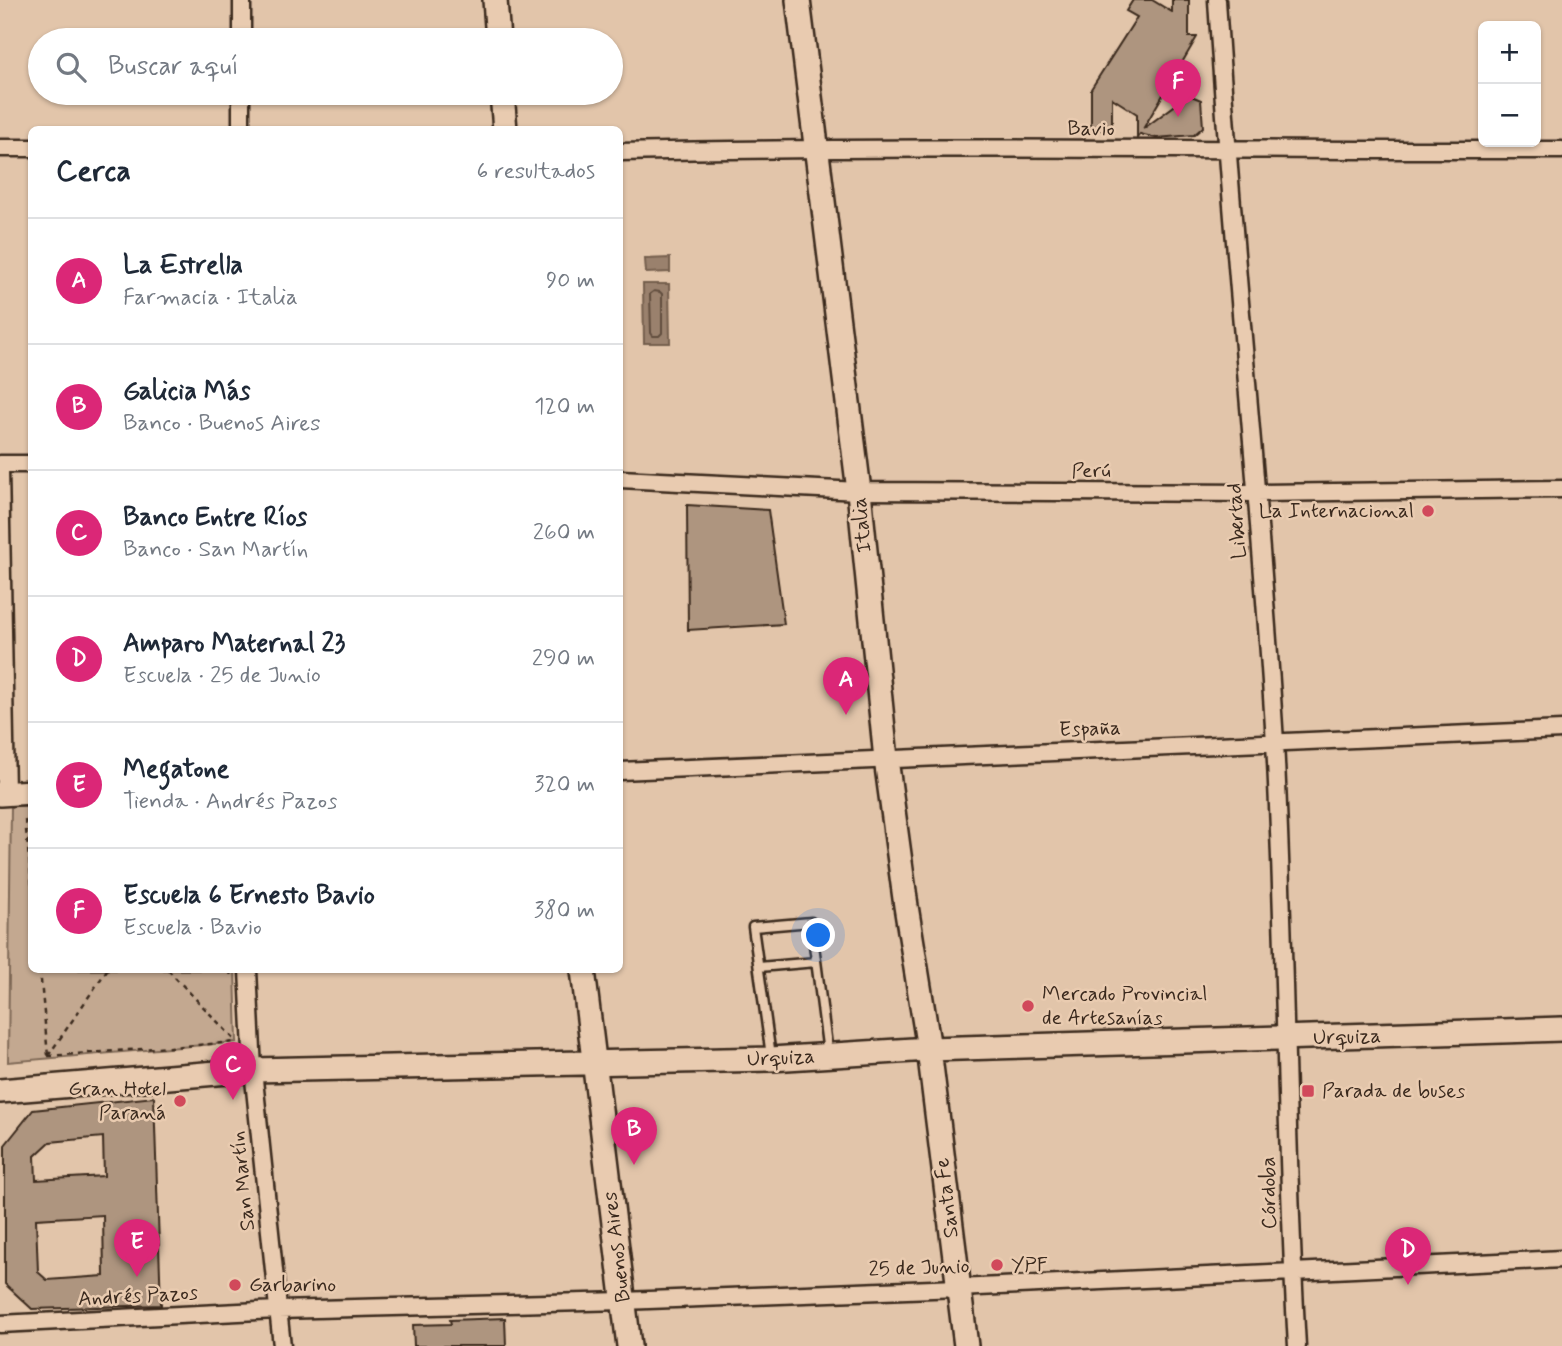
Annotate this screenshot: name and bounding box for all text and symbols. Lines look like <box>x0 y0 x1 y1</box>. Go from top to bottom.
map controls <box>1478 21 1541 147</box>
button: + <box>1478 21 1541 84</box>
search box <box>28 28 623 105</box>
icon: search <box>52 48 90 86</box>
text: Buscar aquí <box>108 50 239 84</box>
pin: F <box>1155 59 1201 117</box>
button: − <box>1478 84 1541 147</box>
street label: Bavio <box>1067 115 1115 143</box>
text: Cerca <box>56 152 131 191</box>
text: 6 resultados <box>477 157 595 187</box>
text: La Estrella <box>123 249 243 283</box>
text: A <box>71 266 87 296</box>
text: 90 m <box>546 266 595 296</box>
text: Farmacia · Italia <box>123 283 298 313</box>
text: Galicia Más <box>123 375 250 409</box>
text: B <box>72 392 86 422</box>
text: 120 m <box>534 392 595 422</box>
text: Banco · Buenos Aires <box>123 409 320 439</box>
street label: Perú <box>1071 457 1111 485</box>
street label: Libertad <box>1220 482 1254 560</box>
street label: Italia <box>845 496 879 554</box>
place label: La Internacional <box>1259 497 1414 525</box>
text: Banco Entre Ríos <box>123 501 307 535</box>
marker: La Internacional <box>1420 503 1436 519</box>
text: C <box>71 518 87 548</box>
text: 260 m <box>533 518 595 548</box>
text: Banco · San Martín <box>123 535 308 565</box>
text: Amparo Maternal 23 <box>123 627 345 661</box>
text: D <box>71 644 87 674</box>
text: 290 m <box>532 644 595 674</box>
pin: A <box>823 657 869 715</box>
text: Escuela · 25 de Junio <box>123 661 321 691</box>
street label: España <box>1059 714 1121 744</box>
text: Megatone <box>123 753 229 787</box>
text: E <box>72 770 86 800</box>
text: 320 m <box>534 770 595 800</box>
text: Tienda · Andrés Pazos <box>123 787 337 817</box>
text: Escuela 6 Ernesto Bavio <box>123 879 375 913</box>
text: F <box>73 896 85 926</box>
text: 380 m <box>534 896 595 926</box>
text: Escuela · Bavio <box>123 913 262 943</box>
your location <box>801 918 835 952</box>
place label: Mercado Provincial de Artesanías <box>1042 980 1207 1032</box>
marker: Mercado Provincial de Artesanías <box>1020 998 1036 1014</box>
street label: Urquiza <box>1312 1022 1382 1052</box>
pin: C <box>210 1042 256 1100</box>
street label: Urquiza <box>746 1042 816 1074</box>
place label: Gran Hotel Paraná <box>68 1075 166 1127</box>
place label: Parada de buses <box>1322 1077 1465 1105</box>
marker: Parada de buses <box>1300 1083 1316 1099</box>
marker: Gran Hotel Paraná <box>172 1093 188 1109</box>
pin: B <box>611 1107 657 1165</box>
street label: San Martín <box>224 1130 262 1232</box>
street label: Santa Fe <box>928 1156 966 1240</box>
street label: Córdoba <box>1254 1156 1284 1230</box>
street label: Buenos Aires <box>596 1190 638 1304</box>
pin: E <box>114 1219 160 1277</box>
pin: D <box>1385 1227 1431 1285</box>
place label: YPF <box>1011 1251 1048 1279</box>
street label: 25 de Junio <box>868 1252 970 1284</box>
marker: YPF <box>989 1257 1005 1273</box>
place label: Garbarino <box>249 1271 336 1299</box>
marker: Garbarino <box>227 1277 243 1293</box>
street label: Andrés Pazos <box>77 1279 199 1313</box>

